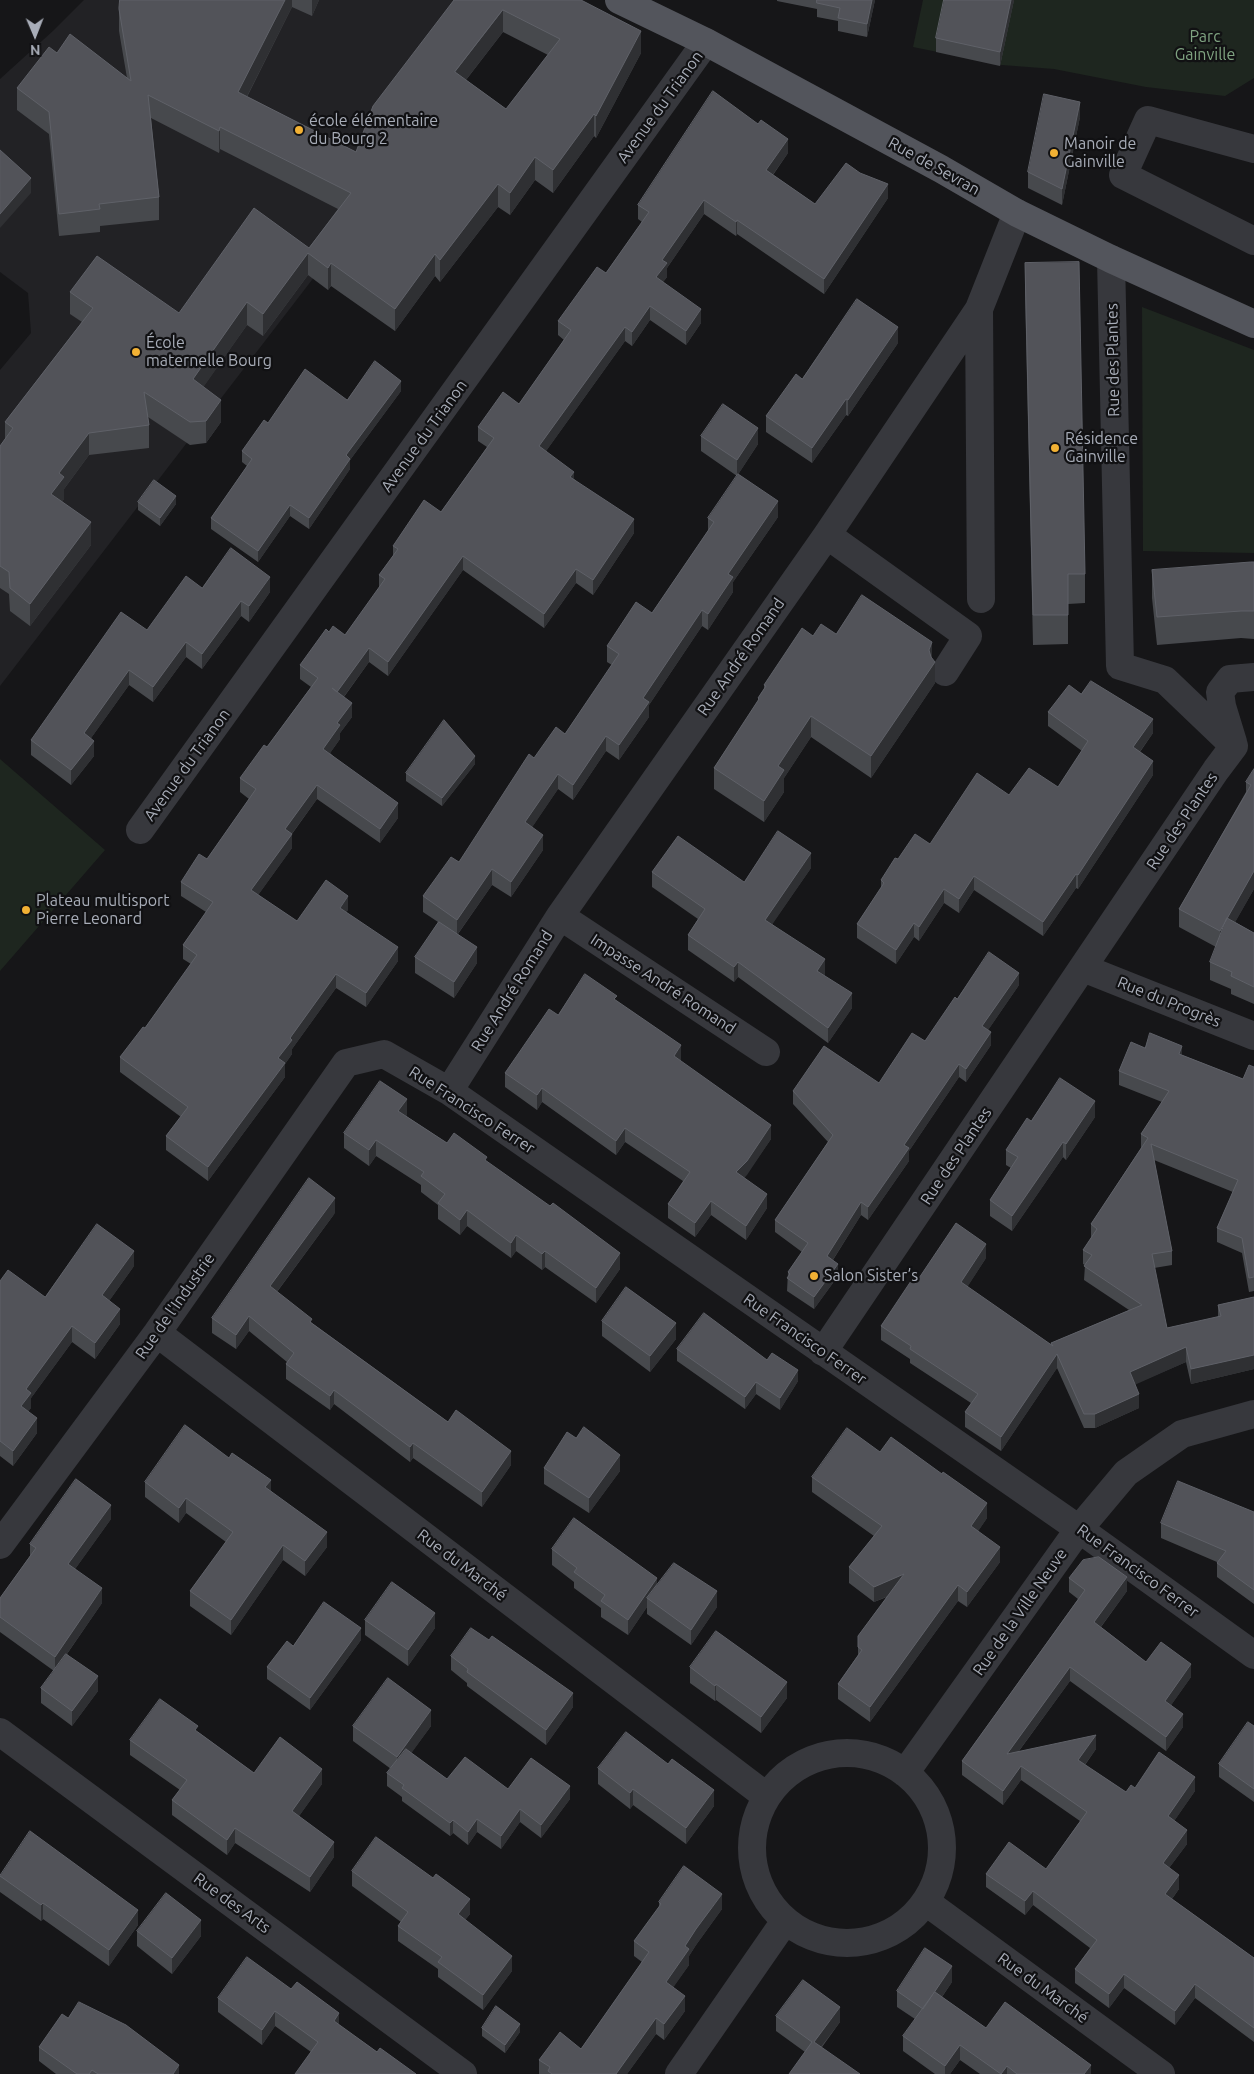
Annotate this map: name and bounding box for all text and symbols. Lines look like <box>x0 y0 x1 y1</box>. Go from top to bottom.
north arrow <box>10 10 60 60</box>
park label: Parc Gainville <box>1175 27 1235 65</box>
text: N <box>30 42 41 58</box>
street label: Avenue du Trianon <box>613 47 707 167</box>
place label: école élémentaire du Bourg 2 <box>309 111 438 149</box>
marker: école élémentaire du Bourg 2 <box>293 124 305 136</box>
street label: Rue de Sevran <box>885 133 983 199</box>
place label: Manoir de Gainville <box>1064 134 1136 172</box>
marker: Manoir de Gainville <box>1048 147 1060 159</box>
street label: Rue des Plantes <box>1102 303 1124 417</box>
place label: École maternelle Bourg <box>146 333 272 371</box>
marker: École maternelle Bourg <box>130 346 142 358</box>
street label: Avenue du Trianon <box>377 376 471 496</box>
place label: Résidence Gainville <box>1065 429 1138 467</box>
marker: Résidence Gainville <box>1049 442 1061 454</box>
street label: Rue André Romand <box>693 595 789 719</box>
street label: Avenue du Trianon <box>140 705 234 825</box>
street label: Rue des Plantes <box>1142 769 1222 873</box>
place label: Plateau multisport Pierre Leonard <box>36 891 169 929</box>
marker: Plateau multisport Pierre Leonard <box>20 904 32 916</box>
street label: Rue André Romand <box>467 927 557 1055</box>
street label: Impasse André Romand <box>587 930 739 1038</box>
street label: Rue du Progrès <box>1115 973 1223 1031</box>
street label: Rue Francisco Ferrer <box>406 1062 538 1158</box>
street label: Rue des Plantes <box>916 1104 996 1208</box>
street label: Rue de l'Industrie <box>131 1249 219 1363</box>
place label: Salon Sister’s <box>824 1266 918 1286</box>
marker: Salon Sister’s <box>808 1270 820 1282</box>
street label: Rue Francisco Ferrer <box>740 1289 870 1389</box>
street label: Rue Francisco Ferrer <box>1073 1520 1203 1622</box>
street label: Rue du Marché <box>413 1525 511 1605</box>
street label: Rue de la Ville Neuve <box>969 1545 1071 1679</box>
street label: Rue des Arts <box>190 1869 274 1937</box>
street label: Rue du Marché <box>994 1949 1092 2027</box>

